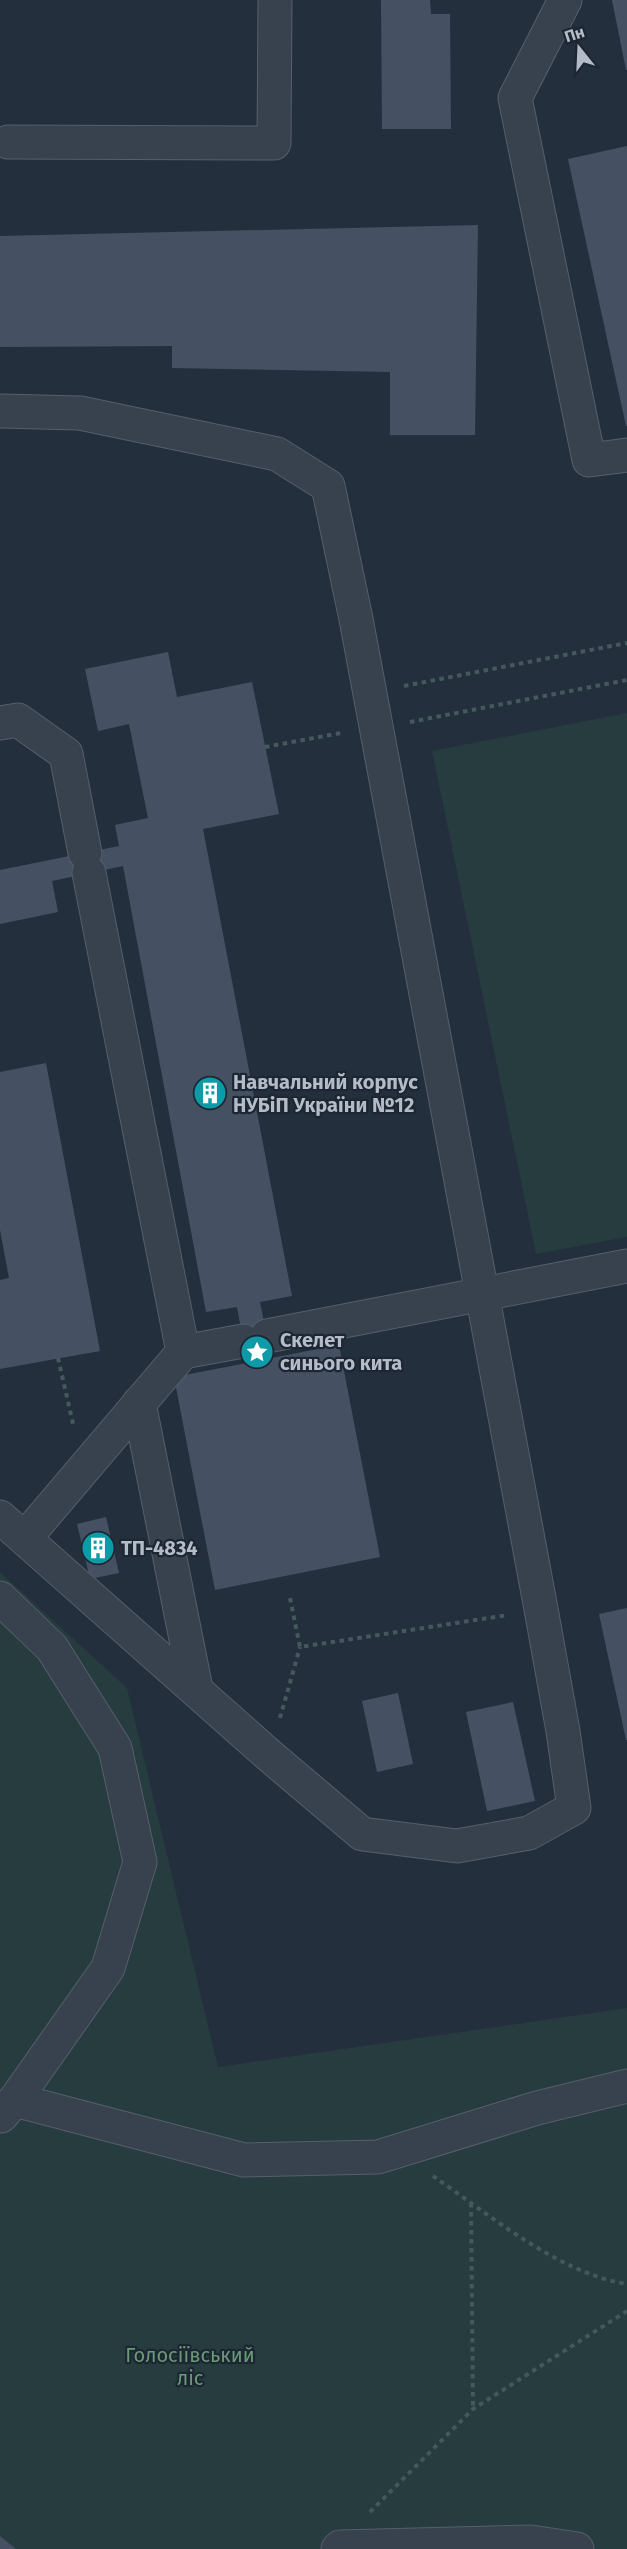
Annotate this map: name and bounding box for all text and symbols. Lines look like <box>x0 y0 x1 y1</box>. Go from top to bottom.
north arrow <box>549 18 609 78</box>
text: Пн <box>562 22 587 46</box>
place label: Навчальний корпус НУБіП України №12 <box>233 1070 418 1117</box>
building icon: Навчальний корпус НУБіП України №12 <box>192 1075 228 1111</box>
place label: Скелет синього кита <box>280 1328 402 1375</box>
place icon: Скелет синього кита <box>239 1334 275 1370</box>
building icon: ТП-4834 <box>80 1530 116 1566</box>
place label: ТП-4834 <box>121 1536 198 1560</box>
park label: Голосіївський ліс <box>125 2343 255 2390</box>

